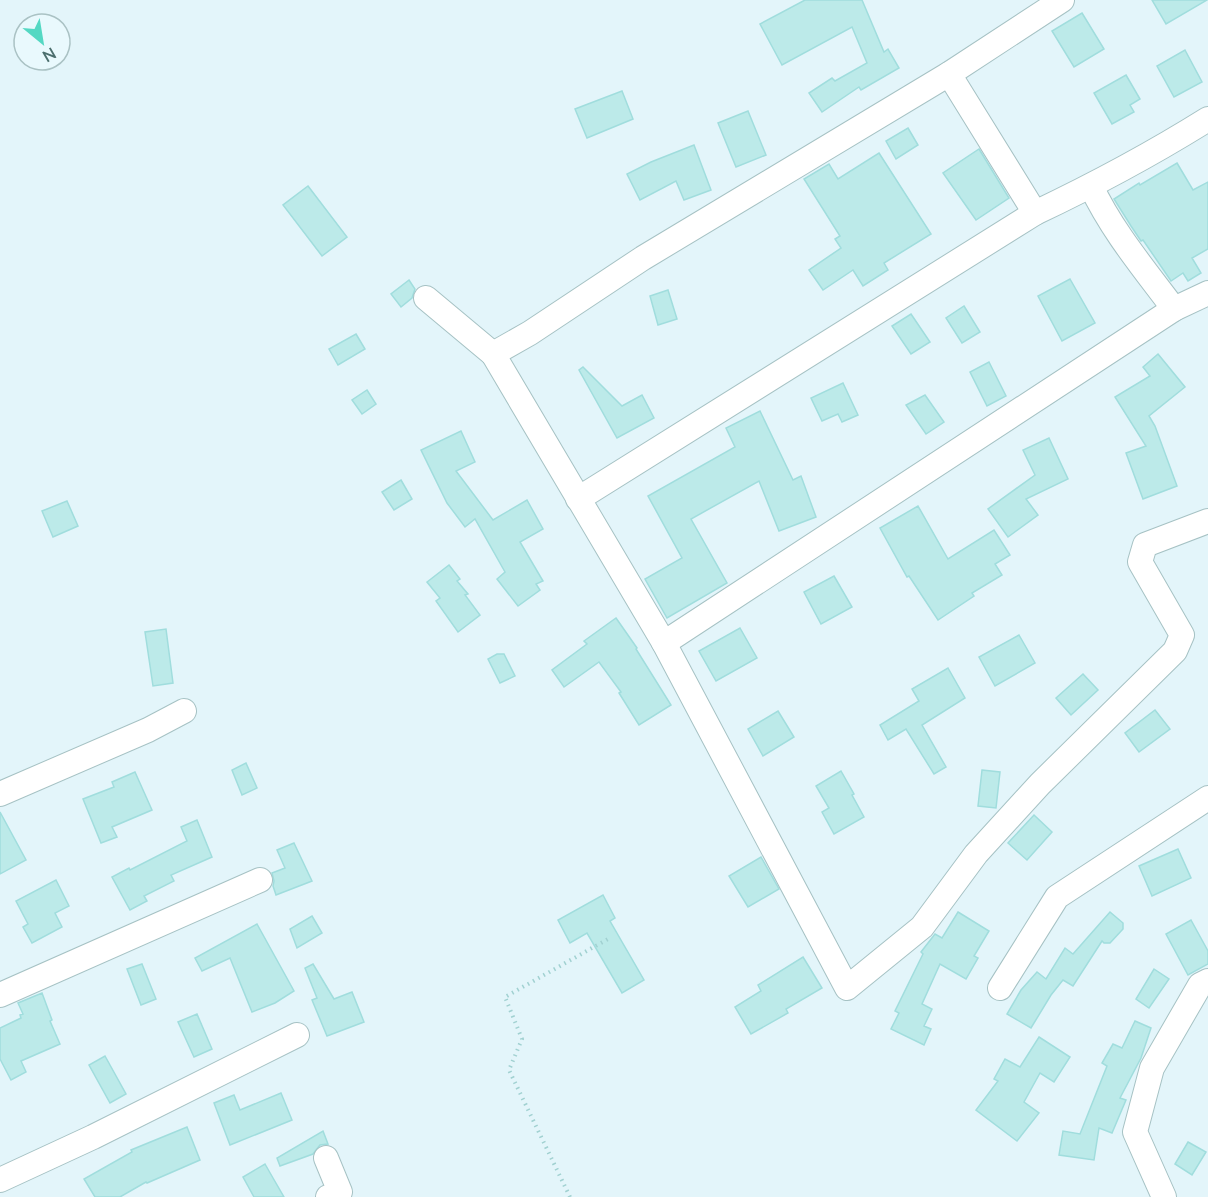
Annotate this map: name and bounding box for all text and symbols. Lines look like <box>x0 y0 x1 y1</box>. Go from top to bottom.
north arrow <box>12 12 72 72</box>
text: N <box>40 44 60 67</box>

